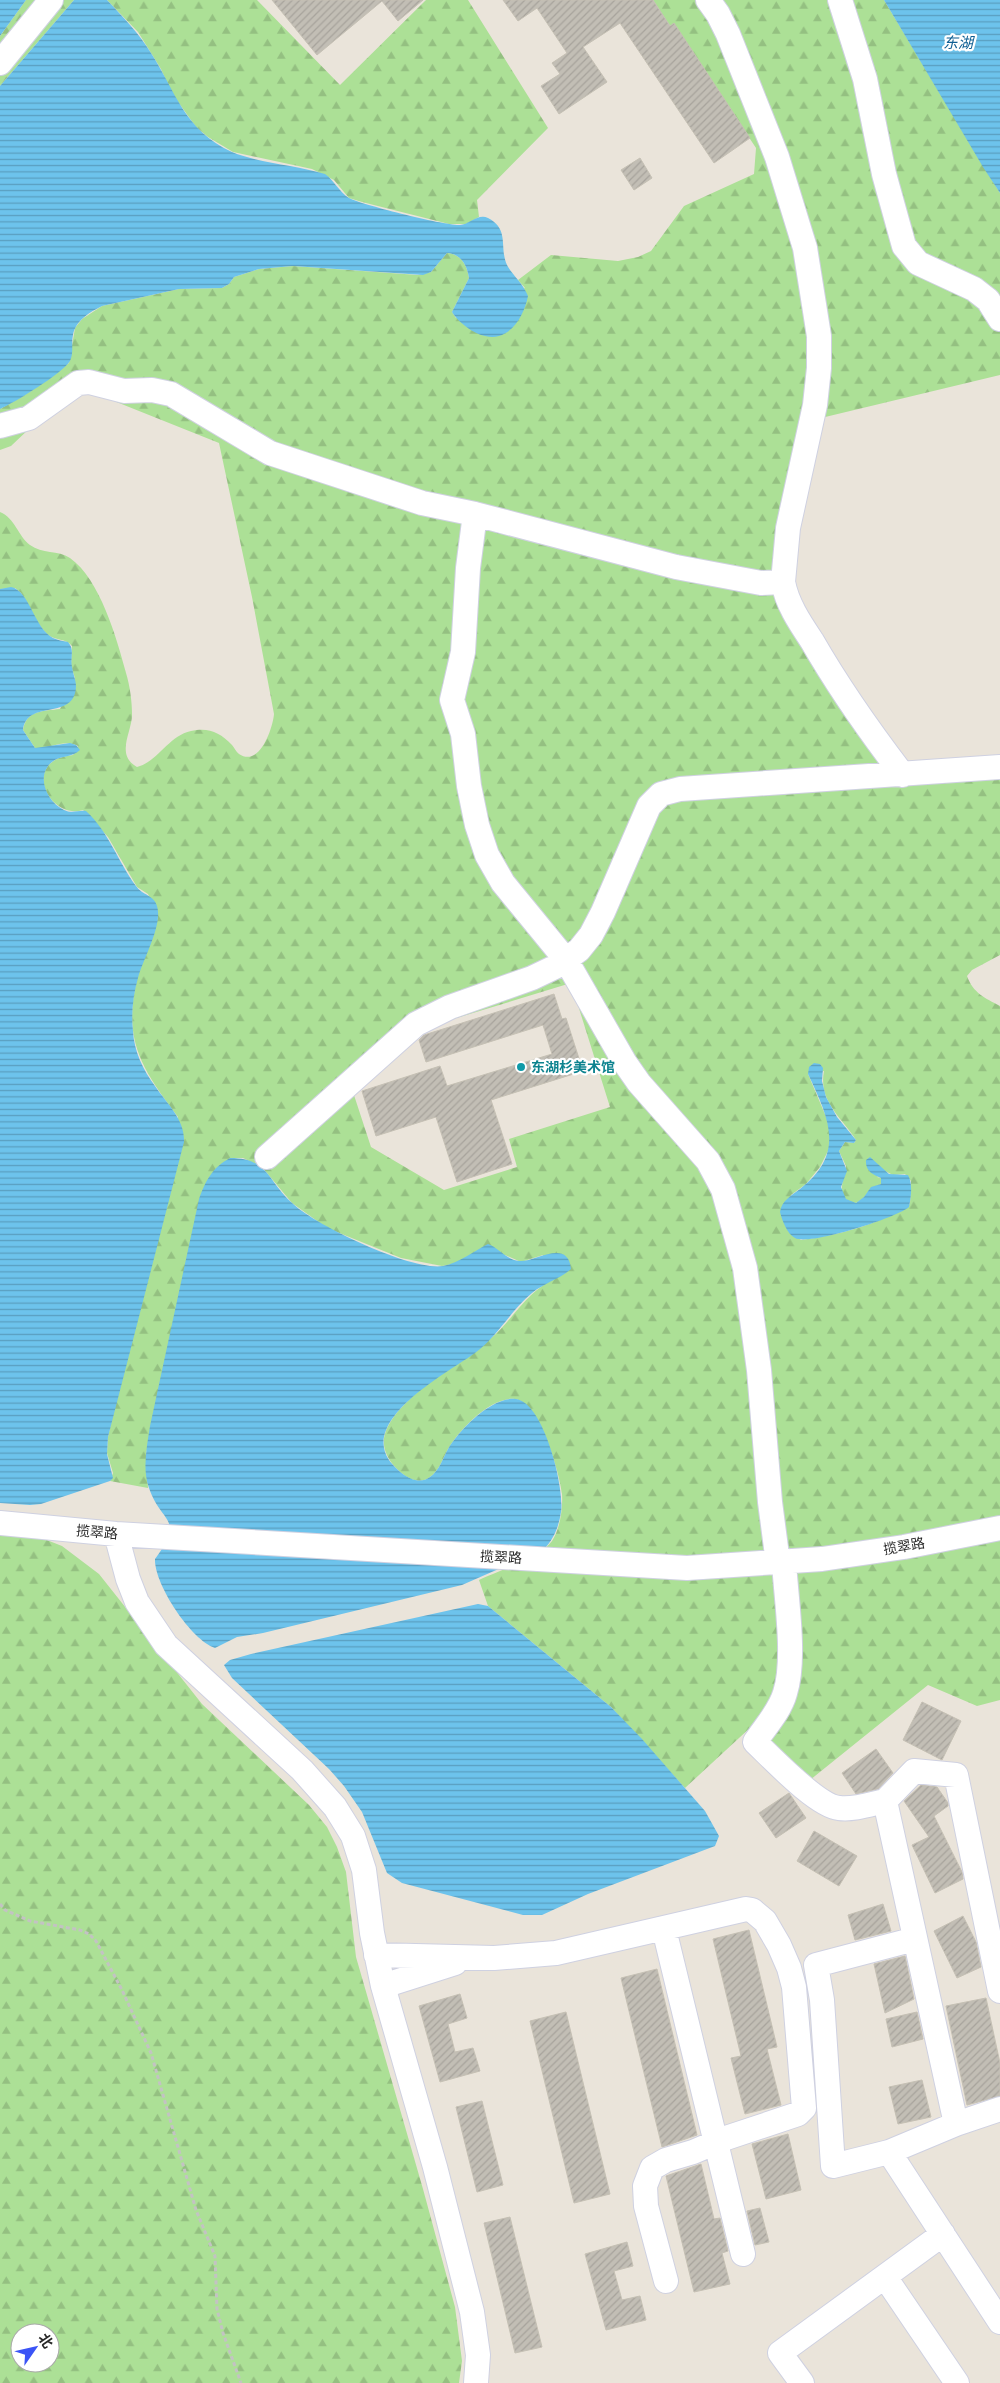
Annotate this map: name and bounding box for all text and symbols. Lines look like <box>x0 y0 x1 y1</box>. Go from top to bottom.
water label: 东湖 <box>943 33 975 52</box>
place label: 东湖杉美术馆 <box>531 1058 615 1076</box>
marker: 东湖杉美术馆 <box>515 1061 527 1073</box>
street label: 揽翠路 <box>75 1521 119 1543</box>
street label: 揽翠路 <box>882 1533 926 1559</box>
street label: 揽翠路 <box>480 1547 522 1567</box>
north arrow <box>10 2323 60 2373</box>
text: 北 <box>34 2330 57 2352</box>

